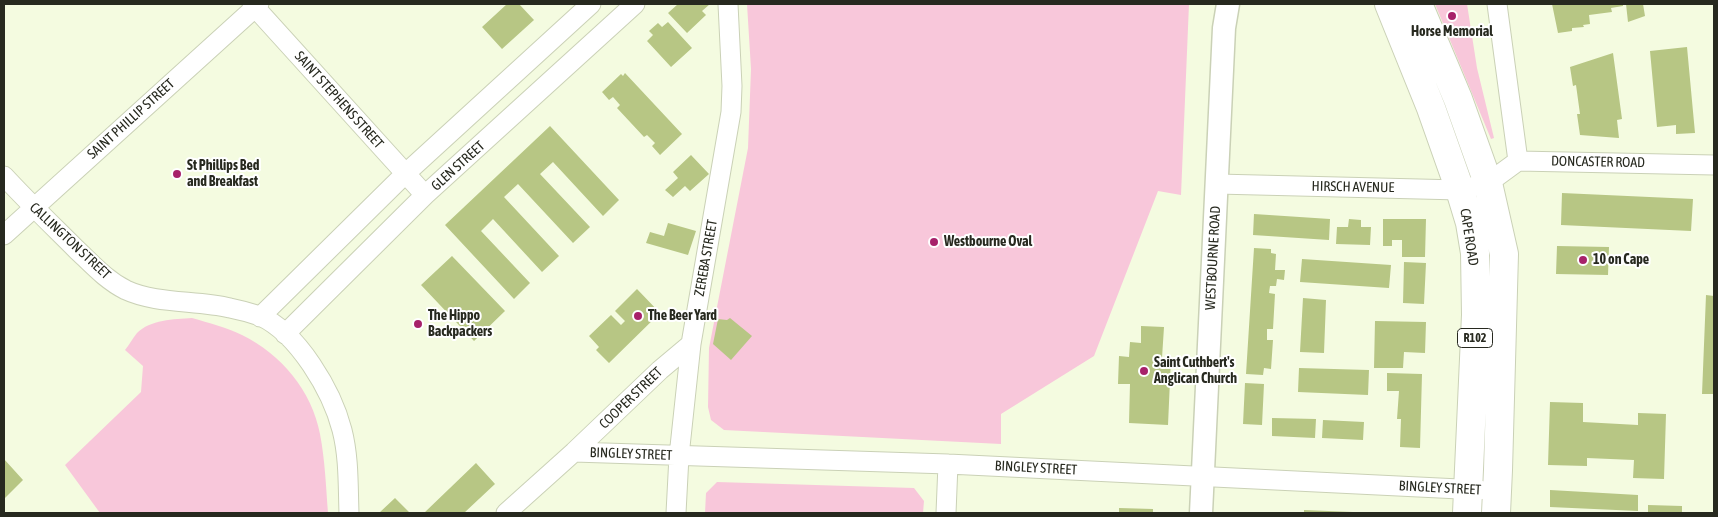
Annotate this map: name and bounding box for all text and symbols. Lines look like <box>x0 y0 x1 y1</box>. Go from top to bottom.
marker: Horse Memorial <box>1446 10 1458 22</box>
place label: Horse Memorial <box>1411 24 1493 40</box>
street label: SAINT STEPHENS STREET <box>291 48 387 152</box>
street label: SAINT PHILLIP STREET <box>84 75 178 163</box>
street label: GLEN STREET <box>428 138 488 194</box>
street label: DONCASTER ROAD <box>1551 153 1645 171</box>
place label: St Phillips Bed and Breakfast <box>187 158 259 190</box>
marker: St Phillips Bed and Breakfast <box>171 168 183 180</box>
street label: HIRSCH AVENUE <box>1311 178 1395 196</box>
street label: CALLINGTON STREET <box>26 199 114 283</box>
street label: WESTBOURNE ROAD <box>1202 206 1224 310</box>
street label: CAPE ROAD <box>1456 207 1482 267</box>
street label: ZEREBA STREET <box>691 218 721 298</box>
place label: Westbourne Oval <box>944 234 1032 250</box>
marker: Westbourne Oval <box>928 236 940 248</box>
place label: 10 on Cape <box>1593 252 1649 268</box>
marker: 10 on Cape <box>1577 254 1589 266</box>
place label: The Hippo Backpackers <box>428 308 492 341</box>
place label: The Beer Yard <box>648 308 717 324</box>
marker: The Beer Yard <box>632 310 644 322</box>
marker: The Hippo Backpackers <box>412 318 424 330</box>
road number: R102 <box>1458 328 1492 348</box>
place label: Saint Cuthbert's Anglican Church <box>1154 355 1237 388</box>
street label: COOPER STREET <box>596 364 666 432</box>
marker: Saint Cuthbert's Anglican Church <box>1138 365 1150 377</box>
street label: BINGLEY STREET <box>589 444 673 464</box>
street label: BINGLEY STREET <box>994 457 1078 479</box>
street label: BINGLEY STREET <box>1398 477 1482 499</box>

